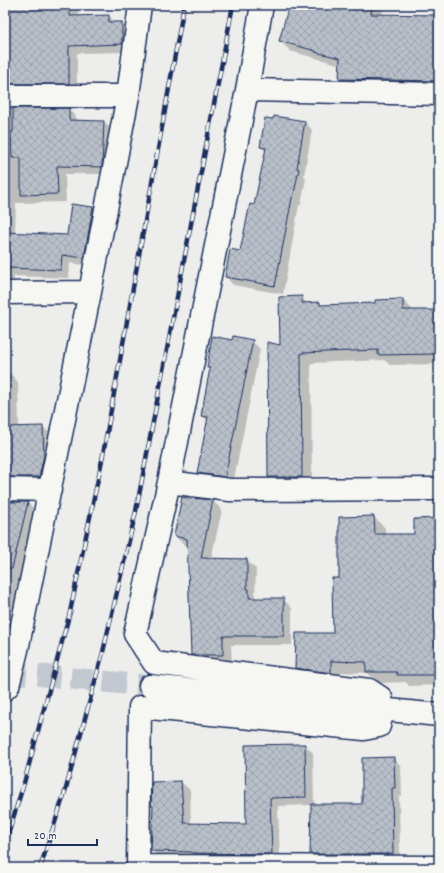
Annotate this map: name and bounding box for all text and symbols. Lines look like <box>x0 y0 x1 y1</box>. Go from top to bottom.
scale bar <box>28 821 97 847</box>
text: 20 m <box>34 828 57 845</box>

